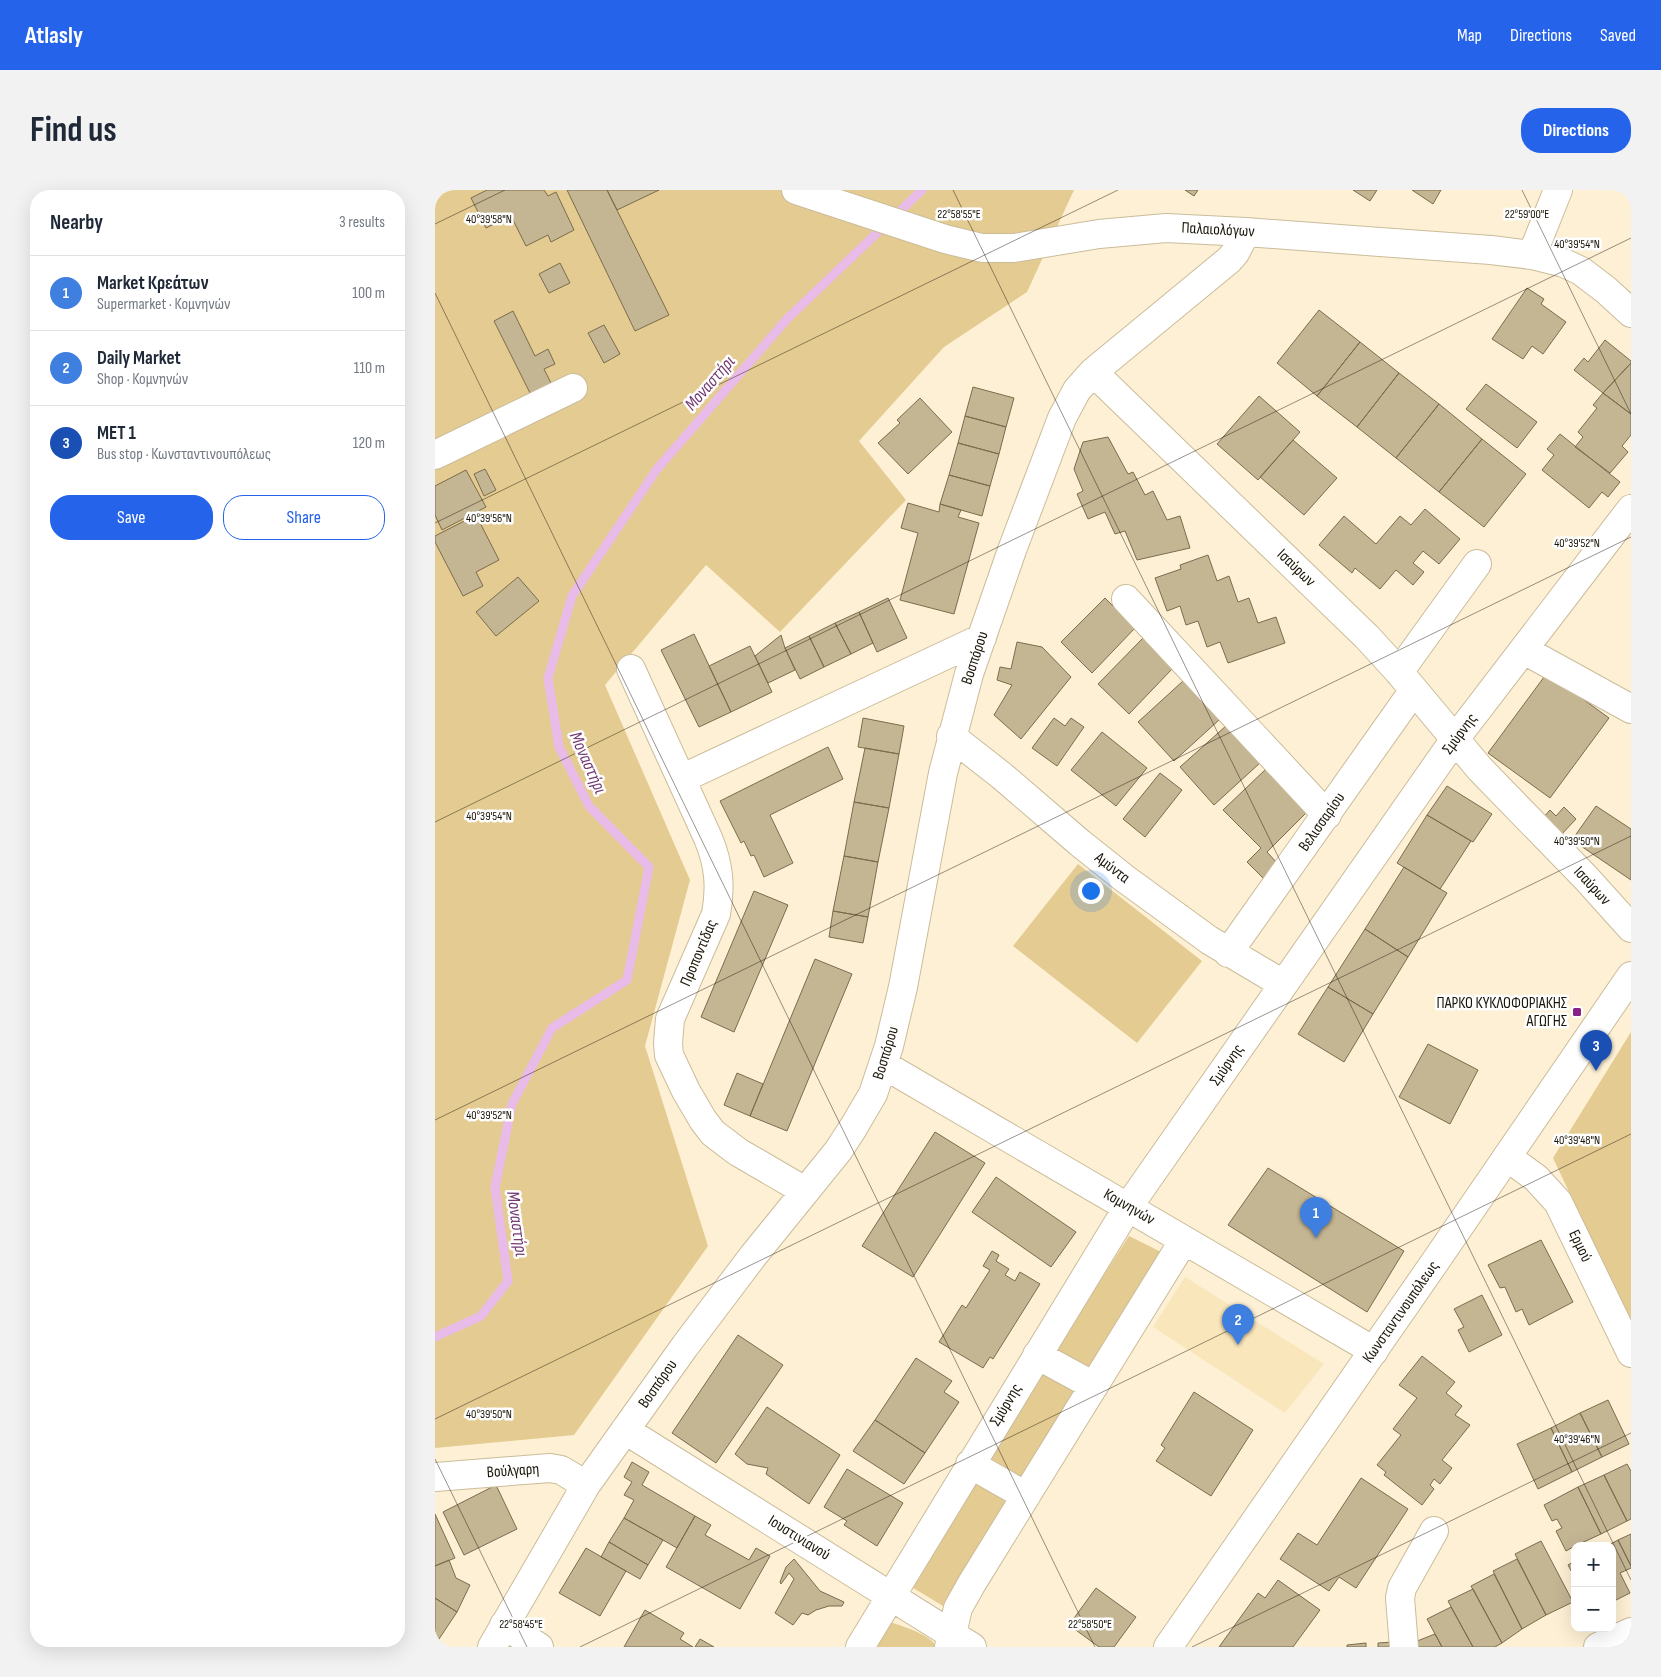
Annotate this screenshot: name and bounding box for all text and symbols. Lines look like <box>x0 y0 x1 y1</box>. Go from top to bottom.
text: Atlasly <box>25 21 83 50</box>
text: Map <box>1457 25 1482 46</box>
text: Directions <box>1510 25 1572 46</box>
text: Saved <box>1600 25 1636 46</box>
button: Directions <box>1521 108 1631 153</box>
text: Find us <box>30 109 117 152</box>
text: 22°58'55"E <box>937 207 981 222</box>
text: 22°59'00"E <box>1505 207 1549 222</box>
text: Nearby <box>50 210 103 235</box>
text: 40°39'58"N <box>466 212 512 227</box>
text: 3 results <box>339 213 385 232</box>
street label: Παλαιολόγων <box>1181 219 1255 241</box>
text: 40°39'54"N <box>1554 237 1600 252</box>
text: Market Κρεάτων <box>97 272 208 295</box>
text: 1 <box>63 284 69 303</box>
text: 100 m <box>352 284 385 303</box>
text: Supermarket · Κομνηνών <box>97 295 230 314</box>
text: Daily Market <box>97 347 181 370</box>
water label: Μοναστήρι <box>680 351 740 415</box>
text: 2 <box>62 359 70 378</box>
text: 110 m <box>354 359 385 378</box>
text: Shop · Κομνηνών <box>97 370 188 389</box>
text: ΜΕΤ 1 <box>97 422 136 445</box>
text: 3 <box>62 434 70 453</box>
text: 120 m <box>353 434 385 453</box>
text: Bus stop · Κωνσταντινουπόλεως <box>97 445 271 464</box>
button: Save <box>50 495 213 540</box>
button: Share <box>223 495 385 540</box>
text: 40°39'56"N <box>466 511 512 526</box>
text: 40°39'52"N <box>1554 536 1600 551</box>
street label: Ισαύρων <box>1273 545 1319 591</box>
street label: Βοσπόρου <box>958 629 992 687</box>
street label: Σμύρνης <box>1439 710 1481 758</box>
water label: Μοναστήρι <box>565 729 611 797</box>
street label: Βελισσαρίου <box>1295 789 1349 855</box>
text: 40°39'54"N <box>466 809 512 824</box>
text: 40°39'50"N <box>1554 834 1600 849</box>
street label: Αμύντα <box>1090 848 1134 888</box>
street label: Ισαύρων <box>1569 863 1615 909</box>
your location <box>1078 878 1104 904</box>
street label: Προποντίδας <box>676 917 722 989</box>
place label: ΠΑΡΚΟ ΚΥΚΛΟΦΟΡΙΑΚΗΣ ΑΓΩΓΗΣ <box>1437 994 1567 1031</box>
marker: ΠΑΡΚΟ ΚΥΚΛΟΦΟΡΙΑΚΗΣ ΑΓΩΓΗΣ <box>1571 1006 1583 1018</box>
street label: Βοσπόρου <box>869 1024 903 1082</box>
pin: 3 <box>1580 1030 1612 1071</box>
street label: Σμύρνης <box>1206 1041 1248 1089</box>
text: 40°39'52"N <box>466 1108 512 1123</box>
text: 40°39'48"N <box>1554 1133 1600 1148</box>
street label: Κομνηνών <box>1100 1185 1158 1229</box>
water label: Μοναστήρι <box>502 1190 532 1258</box>
pin: 1 <box>1300 1197 1332 1238</box>
street label: Ερμού <box>1564 1227 1596 1265</box>
street label: Κωνσταντινουπόλεως <box>1359 1257 1443 1367</box>
pin: 2 <box>1222 1304 1254 1345</box>
street label: Βοσπόρου <box>635 1356 681 1412</box>
street label: Σμύρνης <box>986 1380 1026 1430</box>
text: 40°39'50"N <box>466 1407 512 1422</box>
text: 40°39'46"N <box>1554 1432 1600 1447</box>
street label: Βούλγαρη <box>486 1460 540 1482</box>
street label: Ιουστινιανού <box>764 1511 834 1565</box>
map controls <box>1571 1542 1616 1632</box>
button: + <box>1571 1542 1616 1587</box>
button: − <box>1571 1587 1616 1632</box>
text: 22°58'45"E <box>499 1617 543 1632</box>
text: 22°58'50"E <box>1068 1617 1112 1632</box>

